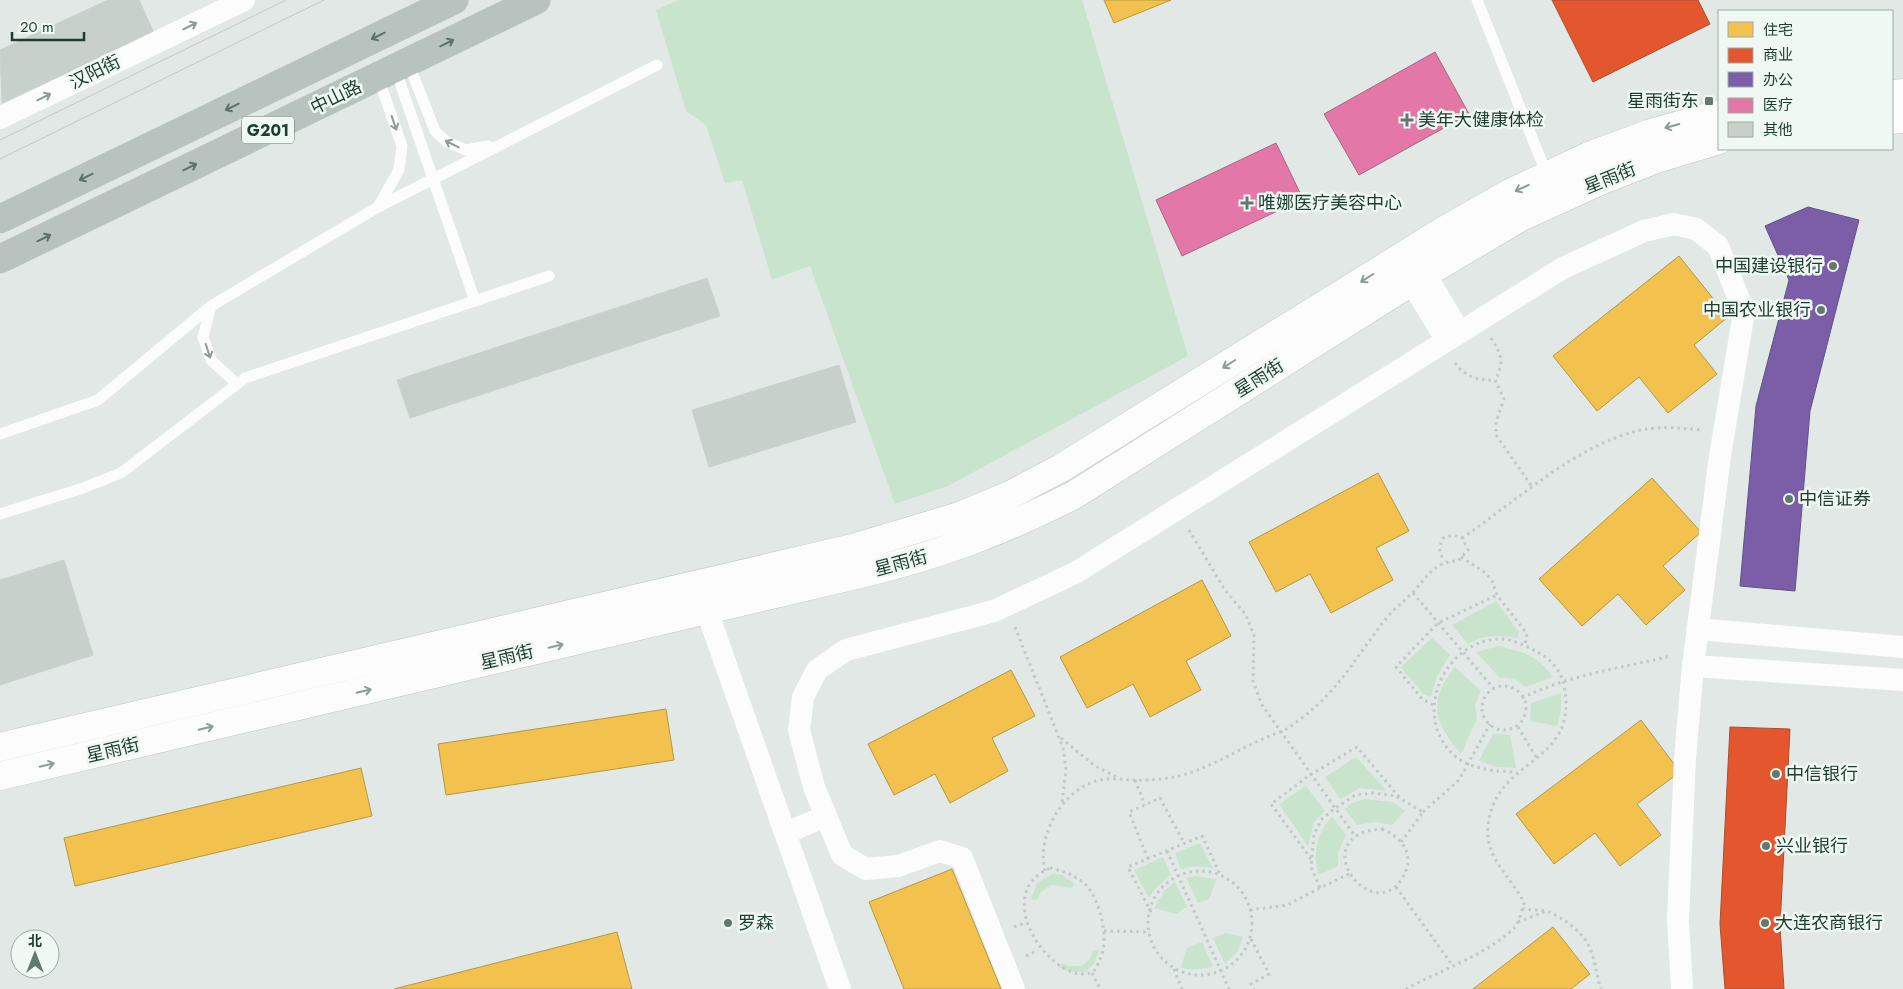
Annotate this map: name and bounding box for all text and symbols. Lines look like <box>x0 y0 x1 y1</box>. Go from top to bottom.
scale bar <box>12 10 85 42</box>
legend <box>1718 10 1893 150</box>
text: 20 m <box>20 16 54 38</box>
text: 住宅 <box>1763 19 1793 41</box>
one-way arrow <box>182 21 197 30</box>
one-way arrow <box>371 32 386 42</box>
one-way arrow <box>439 38 454 48</box>
text: 商业 <box>1763 44 1793 66</box>
street label: 汉阳街 <box>65 48 125 96</box>
text: 办公 <box>1763 69 1793 91</box>
street label: 中山路 <box>306 73 366 121</box>
place label: 星雨街东 <box>1627 88 1699 114</box>
one-way arrow <box>36 92 51 101</box>
text: 医疗 <box>1763 94 1793 116</box>
marker: 星雨街东 <box>1703 95 1715 107</box>
one-way arrow <box>225 103 240 112</box>
place label: 美年大健康体检 <box>1418 107 1544 133</box>
marker: 美年大健康体检 <box>1400 113 1414 127</box>
one-way arrow <box>390 114 399 130</box>
road number: G201 <box>242 116 294 144</box>
text: 其他 <box>1763 119 1793 141</box>
one-way arrow <box>1665 122 1681 132</box>
one-way arrow <box>445 139 460 149</box>
street label: 星雨街 <box>1580 156 1640 200</box>
one-way arrow <box>182 162 197 172</box>
one-way arrow <box>78 173 93 183</box>
one-way arrow <box>1515 183 1530 193</box>
place label: 唯娜医疗美容中心 <box>1258 190 1402 216</box>
marker: 唯娜医疗美容中心 <box>1240 196 1254 210</box>
one-way arrow <box>36 233 51 242</box>
place label: 中国建设银行 <box>1715 253 1823 279</box>
marker: 中国建设银行 <box>1827 260 1839 272</box>
one-way arrow <box>1360 274 1374 284</box>
place label: 中国农业银行 <box>1703 297 1811 323</box>
marker: 中国农业银行 <box>1815 304 1827 316</box>
one-way arrow <box>203 342 213 358</box>
street label: 星雨街 <box>1229 353 1289 403</box>
one-way arrow <box>1222 359 1236 369</box>
place label: 中信证券 <box>1799 486 1871 512</box>
marker: 中信证券 <box>1783 493 1795 505</box>
street label: 星雨街 <box>872 543 930 583</box>
street label: 星雨街 <box>478 638 536 676</box>
one-way arrow <box>548 641 564 650</box>
one-way arrow <box>355 686 371 695</box>
one-way arrow <box>197 723 213 732</box>
street label: 星雨街 <box>84 731 142 769</box>
one-way arrow <box>39 760 55 769</box>
place label: 中信银行 <box>1786 761 1858 787</box>
marker: 中信银行 <box>1770 768 1782 780</box>
place label: 兴业银行 <box>1776 833 1848 859</box>
marker: 兴业银行 <box>1760 840 1772 852</box>
place label: 罗森 <box>738 910 774 936</box>
place label: 大连农商银行 <box>1775 910 1883 936</box>
marker: 罗森 <box>722 917 734 929</box>
marker: 大连农商银行 <box>1759 917 1771 929</box>
north arrow <box>10 929 60 979</box>
text: 北 <box>28 931 42 951</box>

